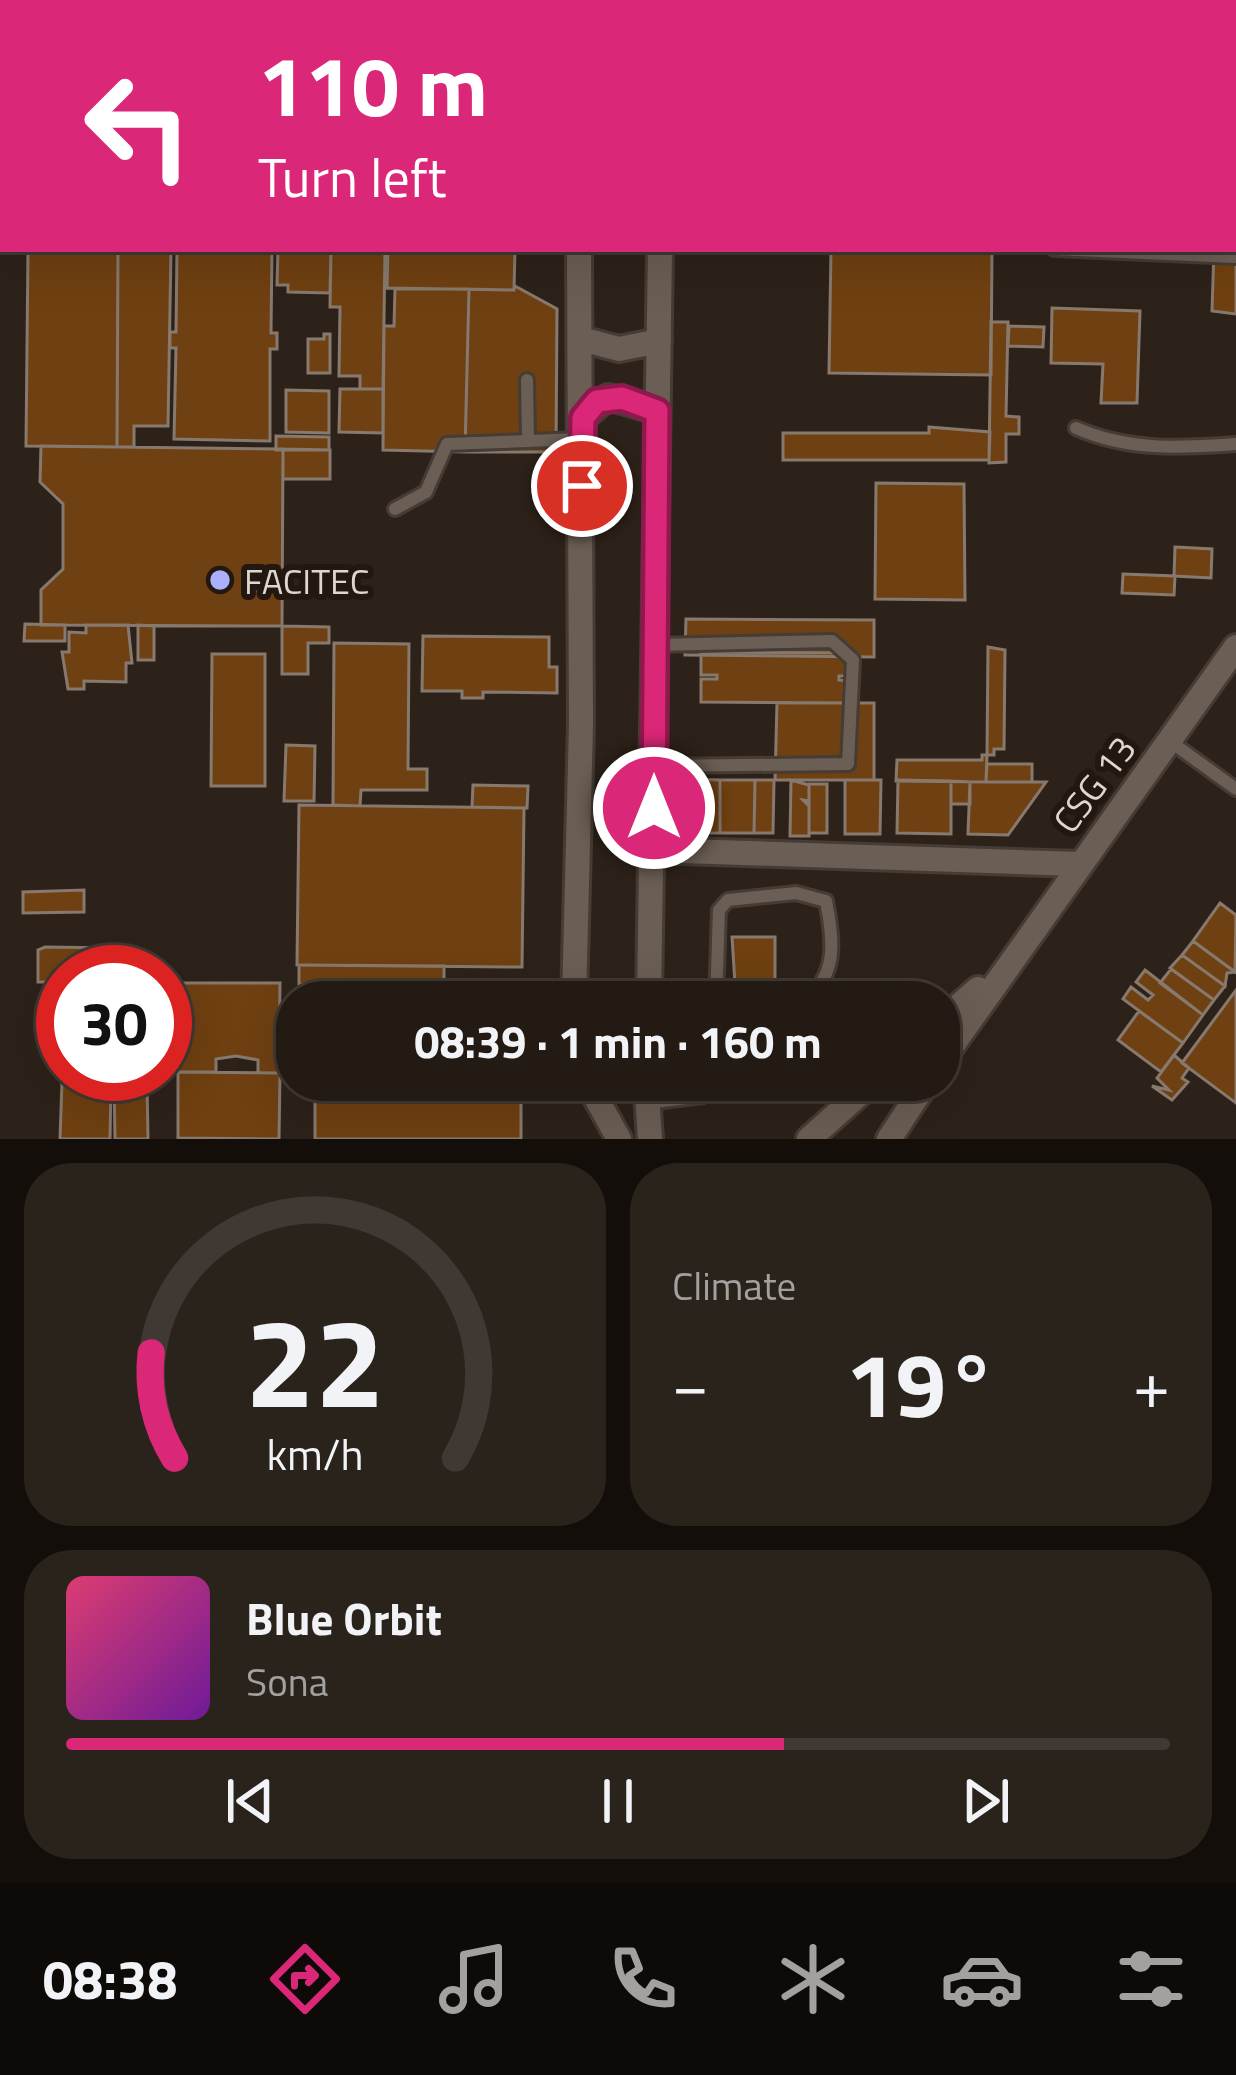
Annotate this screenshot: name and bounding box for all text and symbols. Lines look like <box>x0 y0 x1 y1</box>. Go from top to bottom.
text: 110 m <box>258 21 488 149</box>
icon: left <box>60 48 216 204</box>
text: Turn left <box>258 136 447 218</box>
pin <box>531 435 633 537</box>
icon: arrive <box>549 453 615 519</box>
place label: FACITEC <box>244 553 369 608</box>
marker: FACITEC <box>207 567 233 593</box>
street label: CSG 13 <box>1039 724 1149 844</box>
position arrow <box>591 745 717 871</box>
speed limit sign: 30 <box>36 945 192 1101</box>
text: 08:39 · 1 min · 160 m <box>414 1007 822 1075</box>
text: Climate <box>672 1256 796 1315</box>
text: 22 <box>245 1266 385 1455</box>
text: 19° <box>845 1315 997 1452</box>
text: − <box>672 1333 709 1434</box>
text: + <box>1133 1333 1170 1434</box>
text: km/h <box>266 1420 364 1486</box>
text: Blue Orbit <box>246 1584 442 1652</box>
text: Sona <box>246 1652 328 1711</box>
icon: previous <box>217 1768 283 1834</box>
icon: pause <box>585 1768 651 1834</box>
icon: next <box>953 1768 1019 1834</box>
icon: directions <box>263 1937 347 2021</box>
icon: music <box>432 1937 516 2021</box>
icon: phone <box>601 1937 685 2021</box>
icon: climate <box>771 1937 855 2021</box>
icon: car <box>940 1937 1024 2021</box>
icon: filters <box>1109 1937 1193 2021</box>
text: 08:38 <box>43 1938 177 2020</box>

